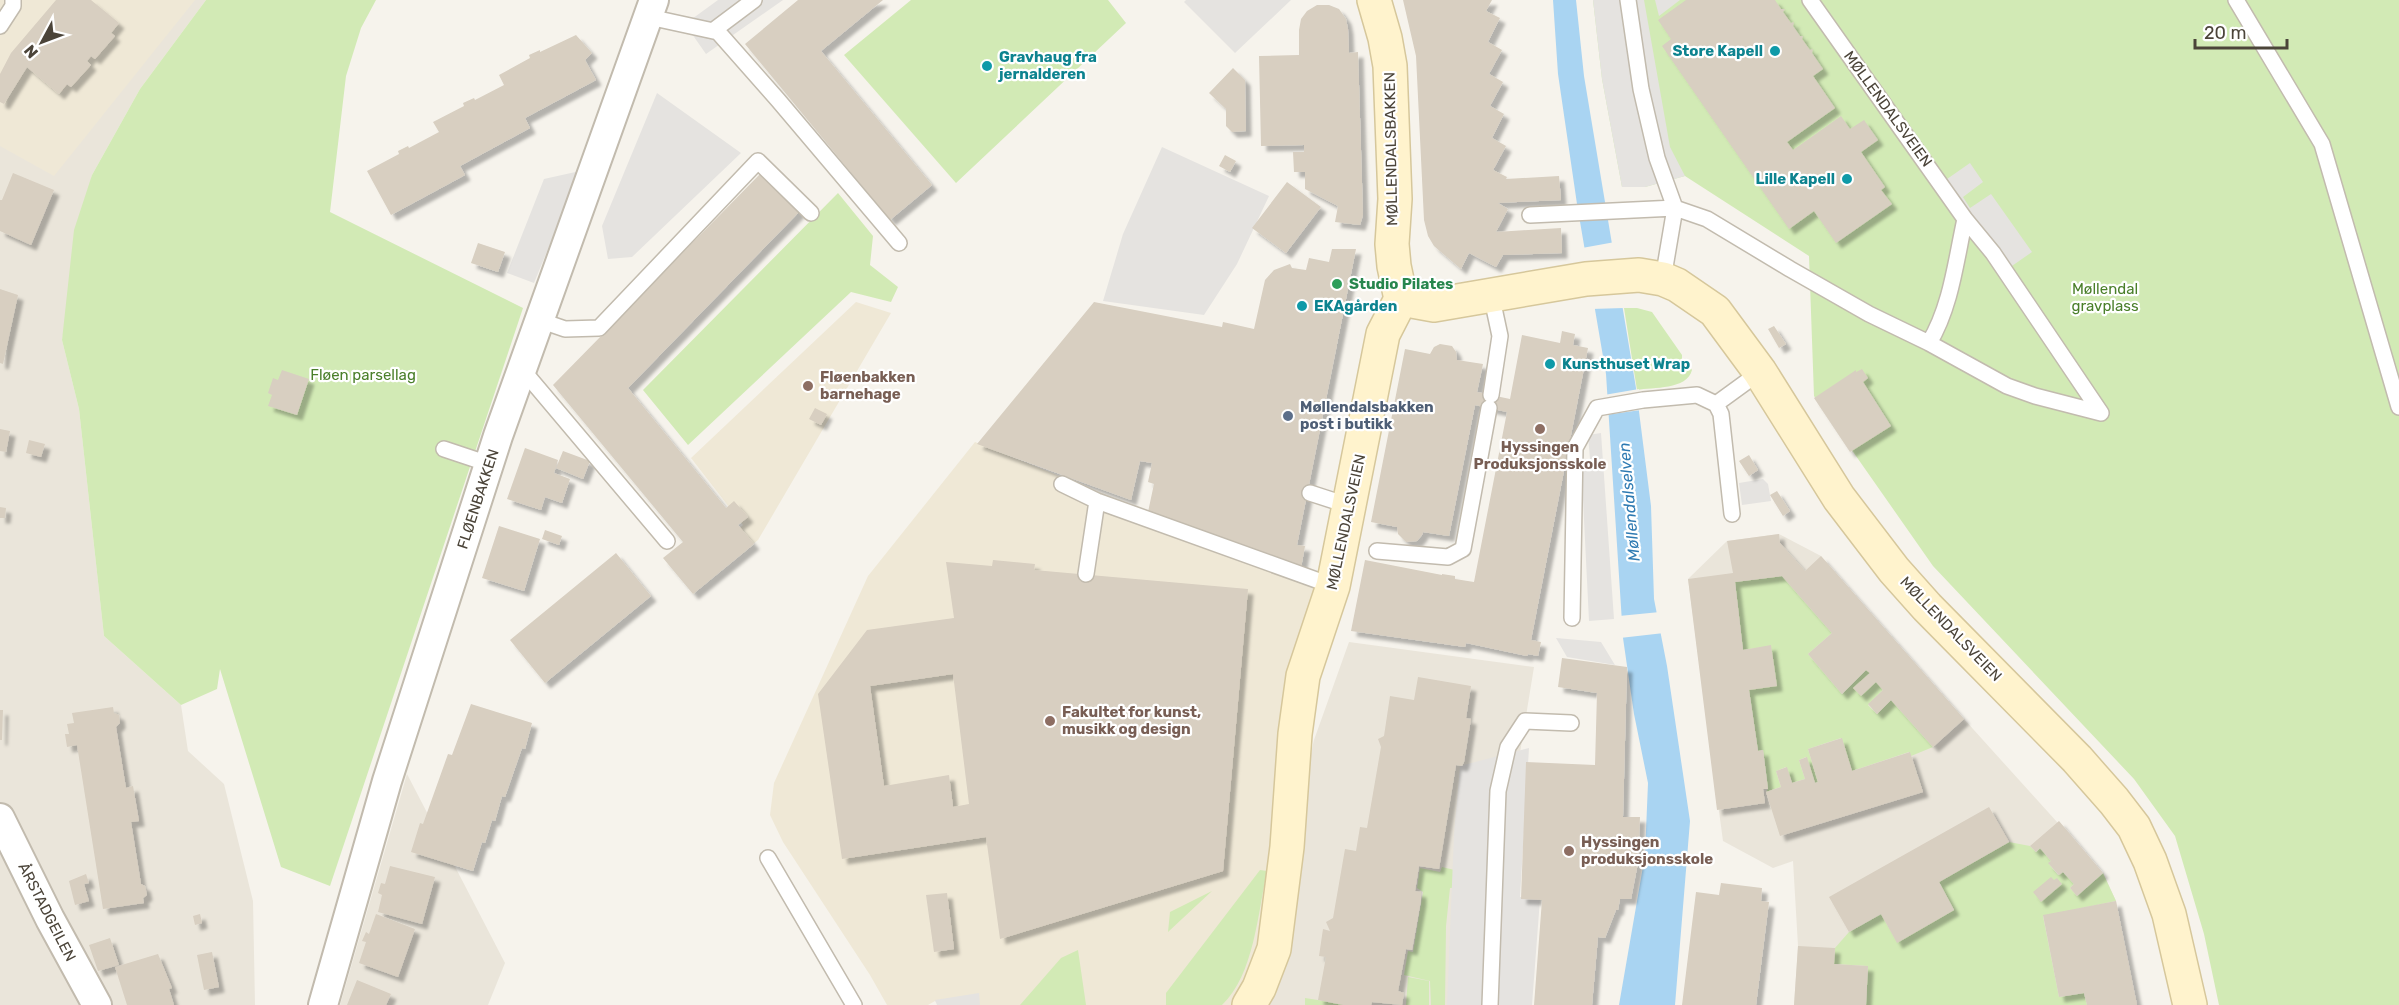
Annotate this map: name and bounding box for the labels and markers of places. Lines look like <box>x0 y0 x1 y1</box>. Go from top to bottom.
place label: Store Kapell <box>1672 42 1763 60</box>
marker: Store Kapell <box>1768 44 1782 58</box>
place label: Gravhaug fra jernalderen <box>998 48 1097 83</box>
marker: Gravhaug fra jernalderen <box>980 59 994 73</box>
place label: Lille Kapell <box>1755 170 1835 188</box>
marker: Lille Kapell <box>1840 172 1854 186</box>
place label: Studio Pilates <box>1349 275 1453 293</box>
marker: Studio Pilates <box>1330 277 1344 291</box>
place label: EKAgården <box>1314 297 1397 315</box>
marker: EKAgården <box>1295 299 1309 313</box>
place label: Kunsthuset Wrap <box>1562 355 1690 373</box>
marker: Kunsthuset Wrap <box>1543 357 1557 371</box>
place label: Fløenbakken barnehage <box>820 368 915 403</box>
marker: Fløenbakken barnehage <box>801 379 815 393</box>
place label: Møllendalsbakken post i butikk <box>1300 398 1434 433</box>
marker: Møllendalsbakken post i butikk <box>1281 409 1295 423</box>
marker: Hyssingen Produksjonsskole <box>1533 422 1547 436</box>
place label: Hyssingen Produksjonsskole <box>1474 438 1606 473</box>
place label: Fakultet for kunst, musikk og design <box>1062 703 1201 738</box>
marker: Fakultet for kunst, musikk og design <box>1043 714 1057 728</box>
place label: Hyssingen produksjonsskole <box>1581 833 1713 868</box>
marker: Hyssingen produksjonsskole <box>1562 844 1576 858</box>

